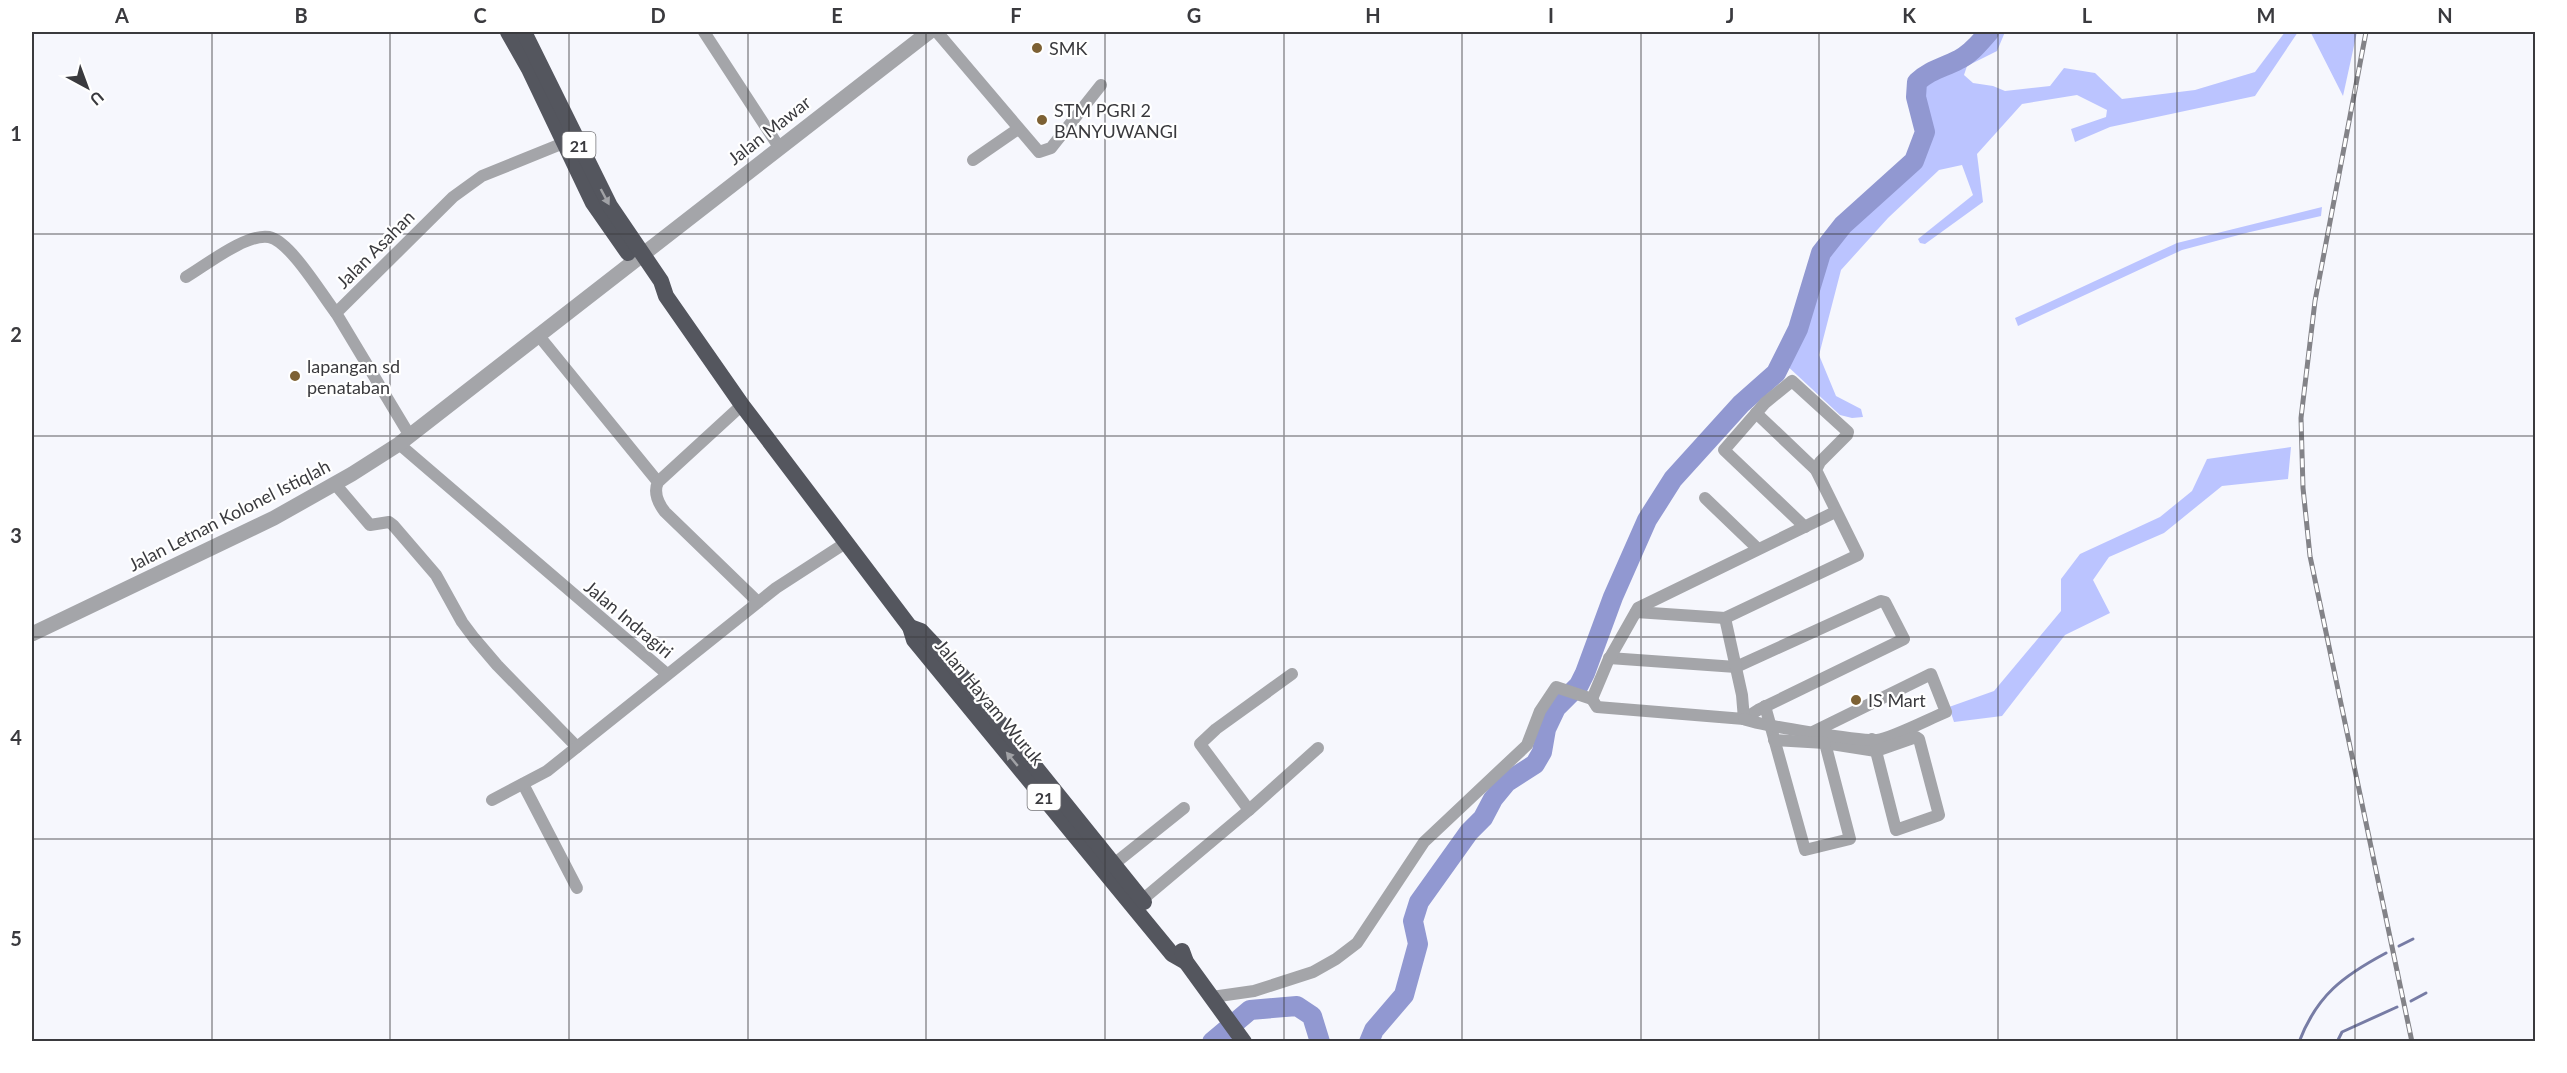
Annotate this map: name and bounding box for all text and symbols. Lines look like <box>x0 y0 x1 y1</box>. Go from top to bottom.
text: A <box>114 3 129 27</box>
text: B <box>294 3 308 27</box>
text: C <box>473 3 487 27</box>
text: D <box>650 3 666 27</box>
text: E <box>831 3 843 27</box>
text: F <box>1010 3 1022 27</box>
text: G <box>1187 3 1201 27</box>
text: H <box>1365 3 1381 27</box>
text: I <box>1548 3 1554 27</box>
text: J <box>1726 3 1734 27</box>
text: K <box>1902 3 1916 27</box>
text: L <box>2082 3 2093 27</box>
text: M <box>2257 3 2275 27</box>
text: N <box>2437 3 2453 27</box>
place label: SMK <box>1049 37 1087 59</box>
marker: SMK <box>1030 41 1044 55</box>
north arrow <box>57 57 117 117</box>
text: U <box>86 88 108 110</box>
street label: Jalan Mawar <box>723 91 815 169</box>
place label: STM PGRI 2 BANYUWANGI <box>1054 99 1178 142</box>
marker: STM PGRI 2 BANYUWANGI <box>1035 113 1049 127</box>
text: 1 <box>10 121 22 145</box>
road number: 21 <box>562 132 596 158</box>
one-way arrow <box>600 189 610 206</box>
street label: Jalan Asahan <box>331 205 419 293</box>
text: 2 <box>10 322 22 346</box>
place label: lapangan sd penataban <box>307 355 400 398</box>
marker: lapangan sd penataban <box>288 369 302 383</box>
street label: Jalan Letnan Kolonel Istiqlah <box>124 454 334 576</box>
text: 3 <box>10 523 22 547</box>
street label: Jalan Indragiri <box>580 576 678 662</box>
street label: Jalan Hayam Wuruk <box>931 635 1049 770</box>
place label: IS Mart <box>1868 689 1926 711</box>
marker: IS Mart <box>1849 693 1863 707</box>
text: 4 <box>10 725 22 749</box>
one-way arrow <box>1005 751 1018 767</box>
road number: 21 <box>1028 784 1060 810</box>
text: 5 <box>10 926 22 950</box>

